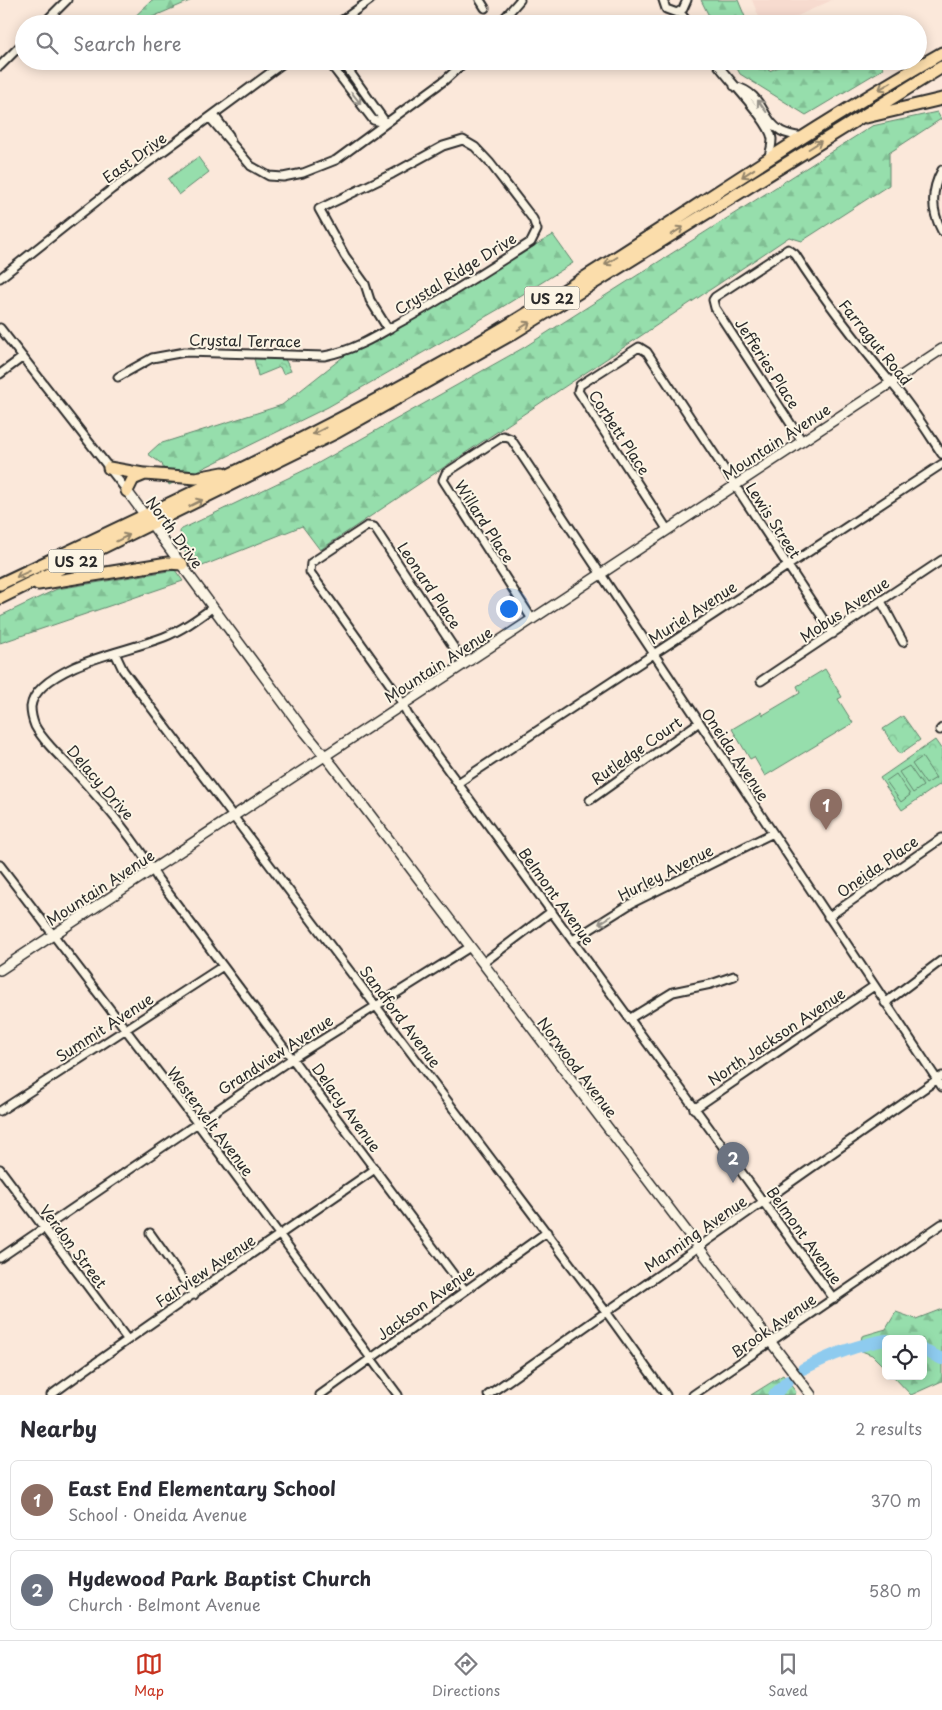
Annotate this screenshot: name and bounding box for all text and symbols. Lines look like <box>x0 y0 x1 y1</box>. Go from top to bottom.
search box <box>15 15 927 70</box>
icon: search <box>33 29 61 57</box>
text: Search here <box>73 29 182 57</box>
one-way arrow <box>878 82 892 92</box>
one-way arrow <box>351 91 361 105</box>
one-way arrow <box>757 99 767 113</box>
street label: East Drive <box>97 126 171 188</box>
one-way arrow <box>807 140 821 150</box>
one-way arrow <box>741 169 755 179</box>
street label: Crystal Ridge Drive <box>390 226 520 320</box>
one-way arrow <box>669 226 683 236</box>
one-way arrow <box>604 256 618 266</box>
road number: US 22 <box>524 286 580 310</box>
street label: Farragut Road <box>834 294 918 390</box>
street label: Jefferies Place <box>730 313 806 413</box>
one-way arrow <box>517 321 531 332</box>
street label: Crystal Terrace <box>189 328 301 352</box>
street label: Corbett Place <box>584 385 656 479</box>
street label: Mountain Avenue <box>717 397 835 485</box>
one-way arrow <box>312 427 327 436</box>
street label: Willard Place <box>450 475 520 567</box>
street label: Lewis Street <box>741 477 807 563</box>
street label: North Drive <box>141 491 209 573</box>
one-way arrow <box>188 498 203 507</box>
one-way arrow <box>115 533 130 542</box>
street label: Leonard Place <box>392 537 468 633</box>
road number: US 22 <box>48 550 104 572</box>
one-way arrow <box>16 569 31 579</box>
street label: Mobus Avenue <box>795 571 893 647</box>
street label: Muriel Avenue <box>643 575 741 649</box>
your location <box>496 596 522 622</box>
street label: Mountain Avenue <box>379 620 497 708</box>
street label: Oneida Avenue <box>696 703 776 805</box>
street label: Rutledge Court <box>586 710 686 790</box>
street label: Delacy Drive <box>62 739 140 825</box>
pin: 1 <box>810 789 842 830</box>
street label: Oneida Place <box>832 829 922 903</box>
street label: Hurley Avenue <box>613 838 717 906</box>
street label: Belmont Avenue <box>514 842 600 950</box>
street label: Mountain Avenue <box>41 843 159 931</box>
one-way arrow <box>598 914 612 925</box>
street label: Sandford Avenue <box>355 960 447 1072</box>
street label: North Jackson Avenue <box>703 981 849 1091</box>
street label: Summit Avenue <box>51 987 157 1067</box>
street label: Grandview Avenue <box>213 1008 337 1100</box>
street label: Norwood Avenue <box>533 1012 623 1122</box>
street label: Delacy Avenue <box>307 1058 387 1156</box>
street label: Westervelt Avenue <box>162 1061 260 1181</box>
pin: 2 <box>717 1142 749 1183</box>
street label: Belmont Avenue <box>762 1181 848 1289</box>
street label: Manning Avenue <box>639 1189 751 1277</box>
street label: Verdon Street <box>35 1199 113 1293</box>
street label: Fairview Avenue <box>150 1228 260 1312</box>
street label: Jackson Avenue <box>371 1259 479 1345</box>
street label: Brook Avenue <box>726 1287 820 1363</box>
map controls <box>882 1335 927 1380</box>
button: locate <box>882 1335 927 1380</box>
text: Nearby <box>20 1412 97 1444</box>
text: 2 results <box>855 1416 922 1440</box>
text: East End Elementary School <box>68 1474 336 1502</box>
text: 1 <box>33 1488 41 1512</box>
text: 370 m <box>871 1488 921 1512</box>
text: School · Oneida Avenue <box>68 1502 247 1526</box>
text: Hydewood Park Baptist Church <box>68 1564 371 1592</box>
text: 2 <box>31 1578 43 1602</box>
text: 580 m <box>869 1578 921 1602</box>
text: Church · Belmont Avenue <box>68 1592 261 1616</box>
tab: Map <box>134 1650 164 1701</box>
tab: Directions <box>432 1650 500 1701</box>
tab: Saved <box>768 1650 808 1701</box>

